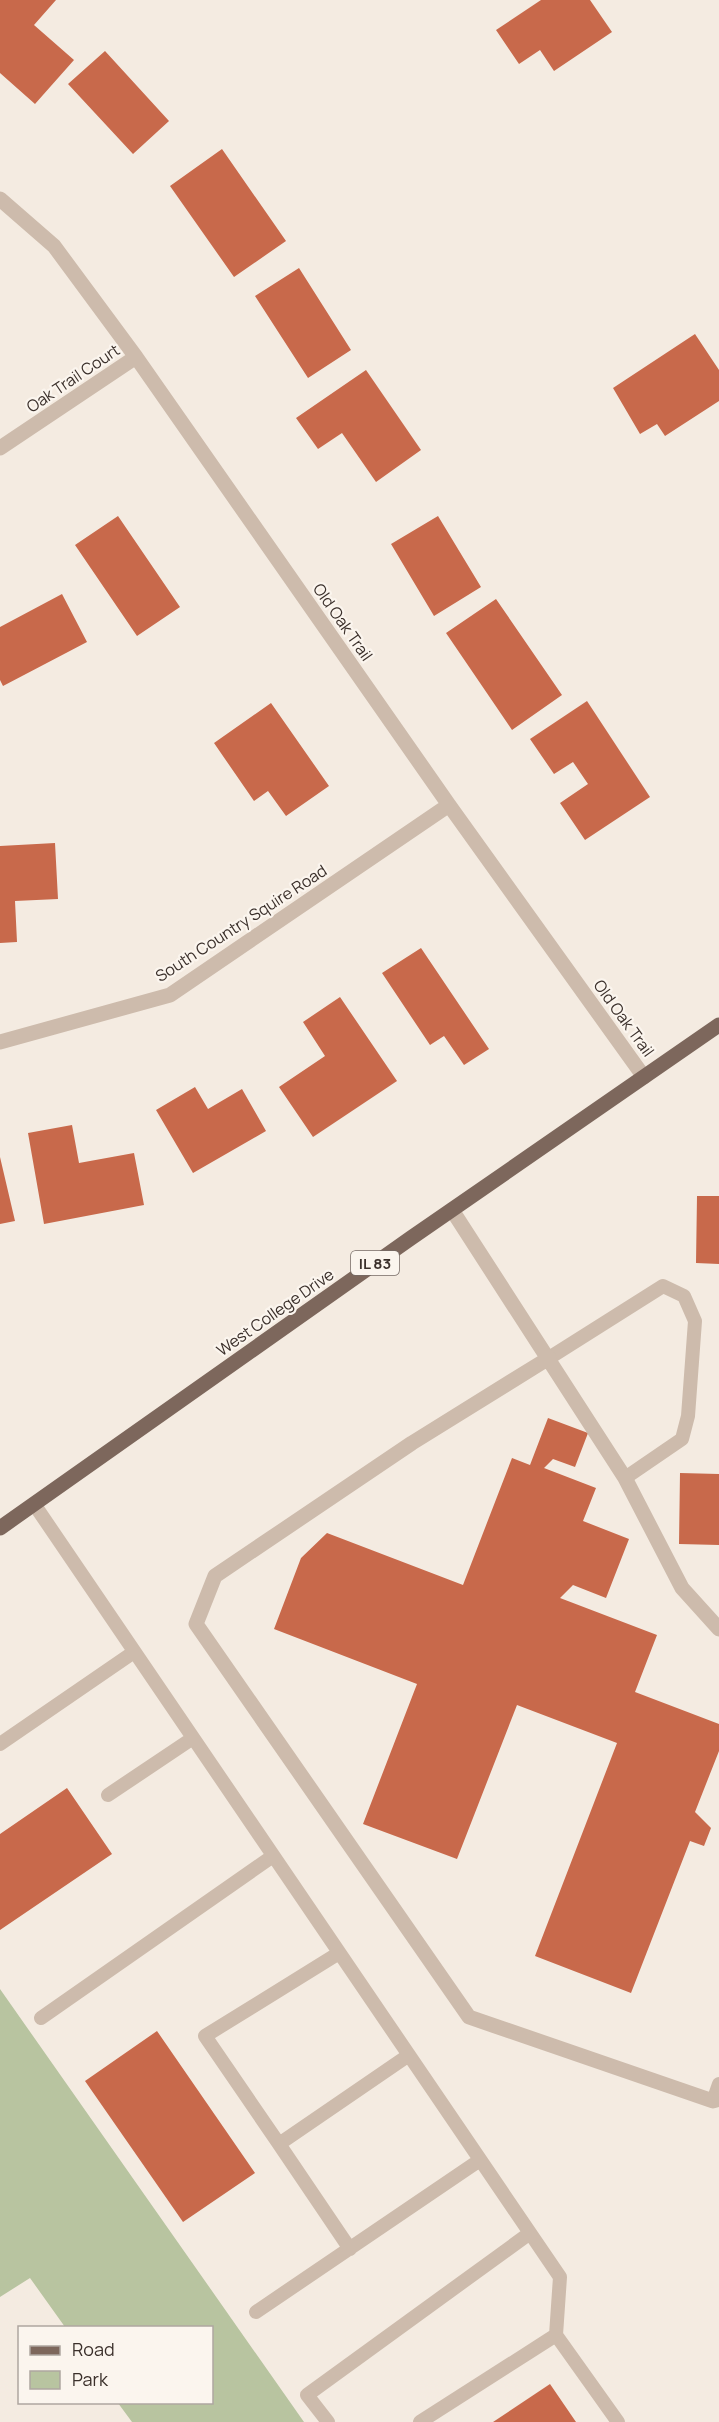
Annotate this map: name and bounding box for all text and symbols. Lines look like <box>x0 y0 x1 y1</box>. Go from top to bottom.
street label: Oak Trail Court <box>22 339 124 417</box>
street label: Old Oak Trail <box>308 579 378 665</box>
street label: South Country Squire Road <box>151 859 331 987</box>
street label: Old Oak Trail <box>589 975 659 1061</box>
road number: IL 83 <box>351 1251 399 1275</box>
street label: West College Drive <box>212 1263 338 1361</box>
legend <box>18 2326 213 2404</box>
text: Road <box>72 2337 115 2361</box>
text: Park <box>72 2367 109 2391</box>

